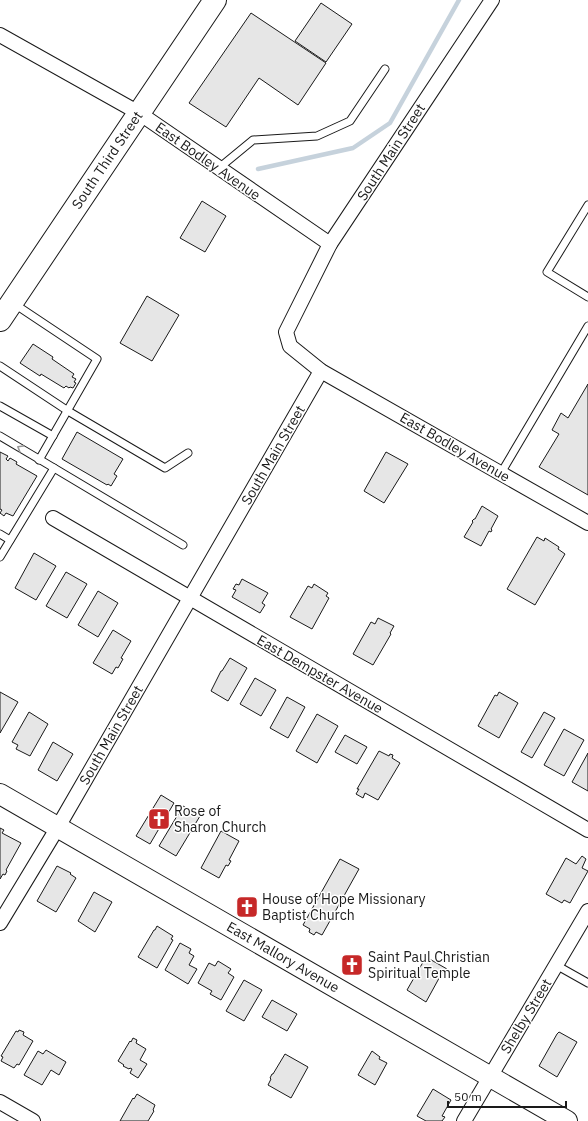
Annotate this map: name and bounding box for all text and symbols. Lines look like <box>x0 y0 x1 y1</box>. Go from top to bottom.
street label: South Main Street <box>353 100 429 204</box>
street label: South Third Street <box>68 107 147 212</box>
street label: East Bodley Avenue <box>152 118 264 204</box>
street label: South Main Street <box>237 402 309 508</box>
street label: East Bodley Avenue <box>397 408 514 486</box>
one-way arrow <box>17 445 24 453</box>
street label: East Dempster Avenue <box>254 631 386 718</box>
street label: South Main Street <box>75 682 147 788</box>
place label: Rose of Sharon Church <box>174 802 266 836</box>
church icon: Rose of Sharon Church <box>146 806 172 832</box>
place label: House of Hope Missionary Baptist Church <box>262 890 425 924</box>
church icon: House of Hope Missionary Baptist Church <box>234 894 260 920</box>
street label: East Mallory Avenue <box>223 917 343 997</box>
place label: Saint Paul Christian Spiritual Temple <box>368 948 490 982</box>
church icon: Saint Paul Christian Spiritual Temple <box>339 952 365 978</box>
street label: Shelby Street <box>497 975 555 1057</box>
scale bar <box>448 1083 566 1109</box>
text: 50 m <box>454 1089 482 1104</box>

